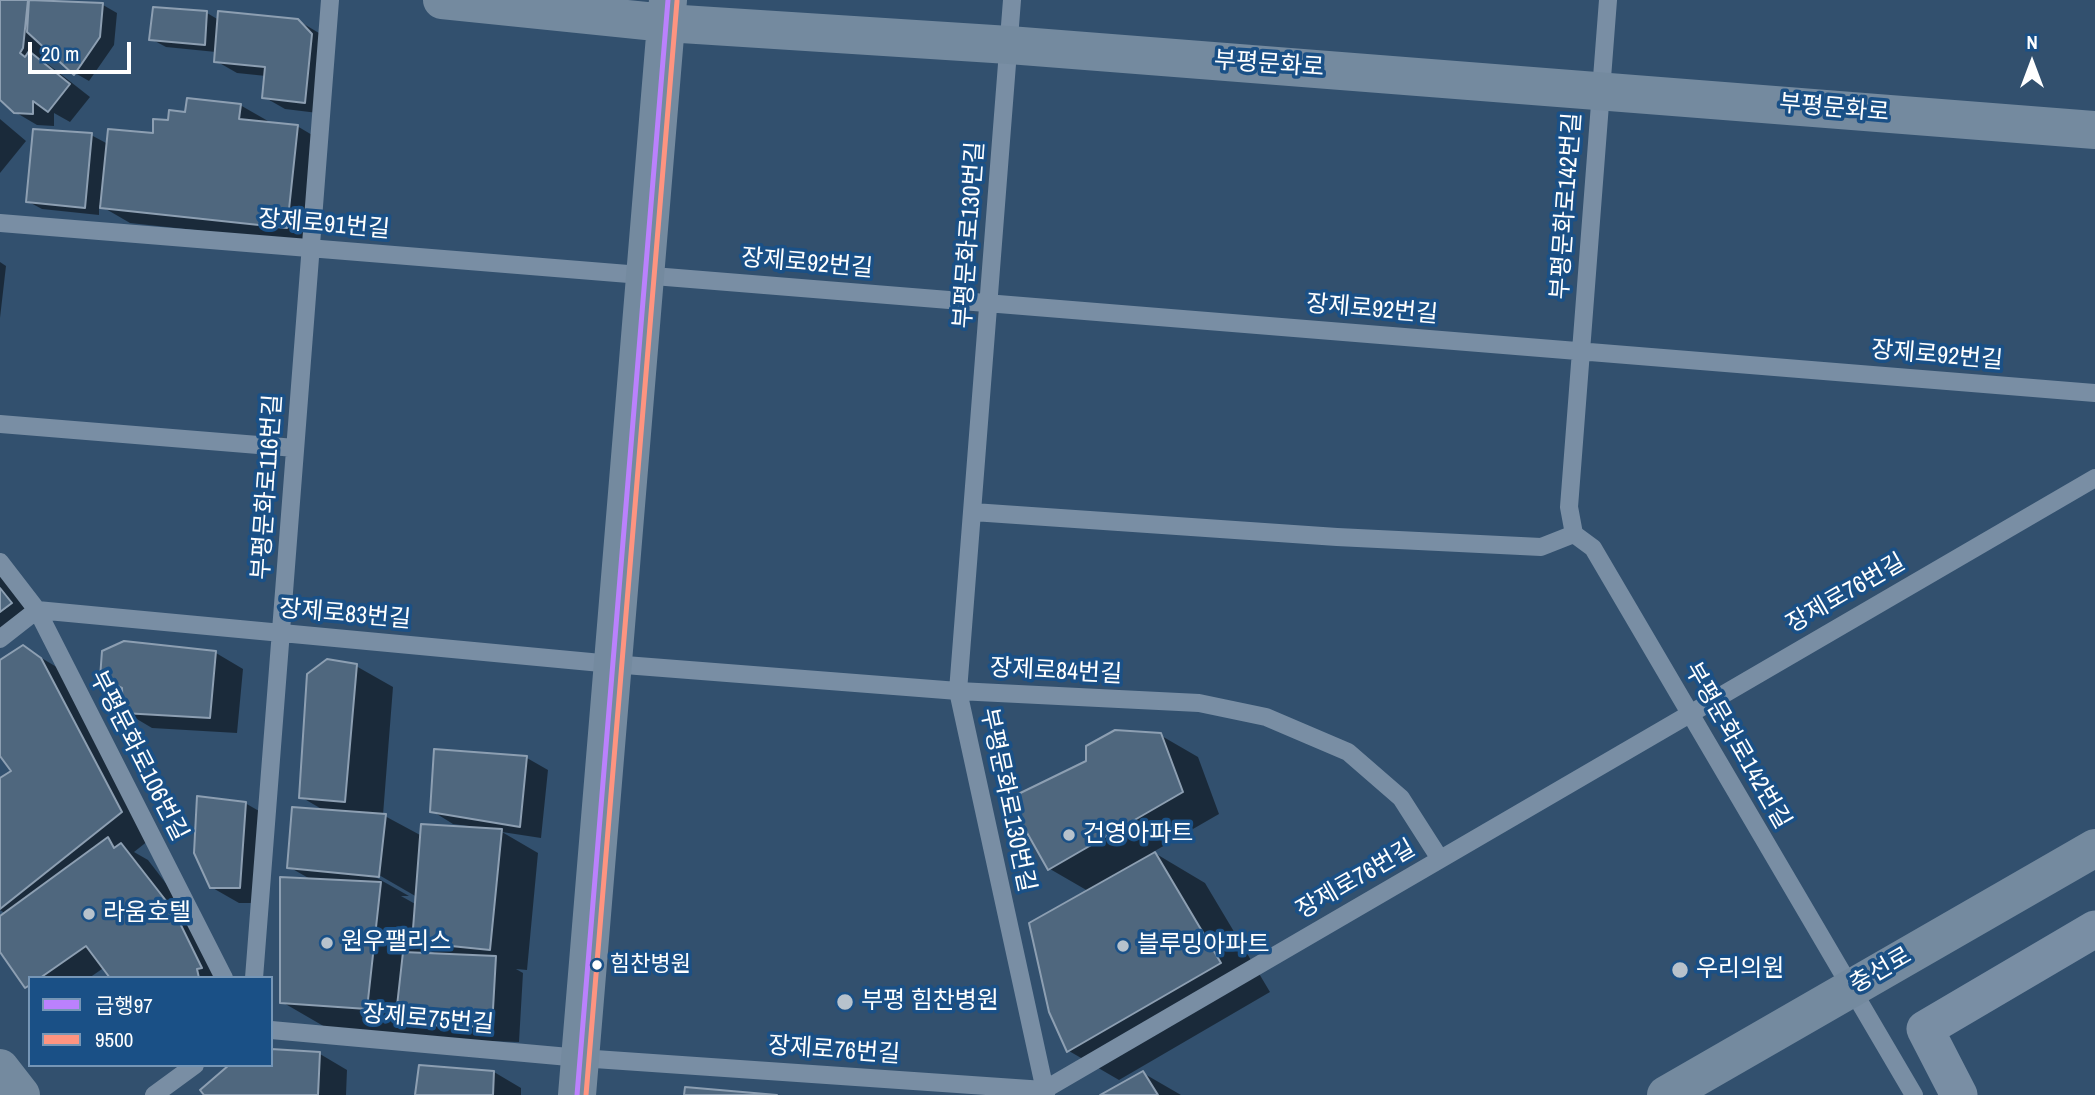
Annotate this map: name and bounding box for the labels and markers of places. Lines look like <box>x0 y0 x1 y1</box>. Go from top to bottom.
place label: 건영아파트 <box>1083 821 1193 849</box>
marker: 건영아파트 <box>1061 827 1077 843</box>
place label: 라움호텔 <box>103 900 191 928</box>
marker: 라움호텔 <box>81 906 97 922</box>
place label: 원우팰리스 <box>341 929 451 957</box>
place label: 블루밍아파트 <box>1137 932 1269 960</box>
marker: 원우팰리스 <box>319 935 335 951</box>
marker: 블루밍아파트 <box>1115 938 1131 954</box>
place label: 힘찬병원 <box>610 952 691 978</box>
place label: 우리의원 <box>1696 956 1784 984</box>
marker: 힘찬병원 <box>590 958 604 972</box>
marker: 우리의원 <box>1670 960 1690 980</box>
place label: 부평 힘찬병원 <box>861 988 999 1016</box>
marker: 부평 힘찬병원 <box>835 992 855 1012</box>

